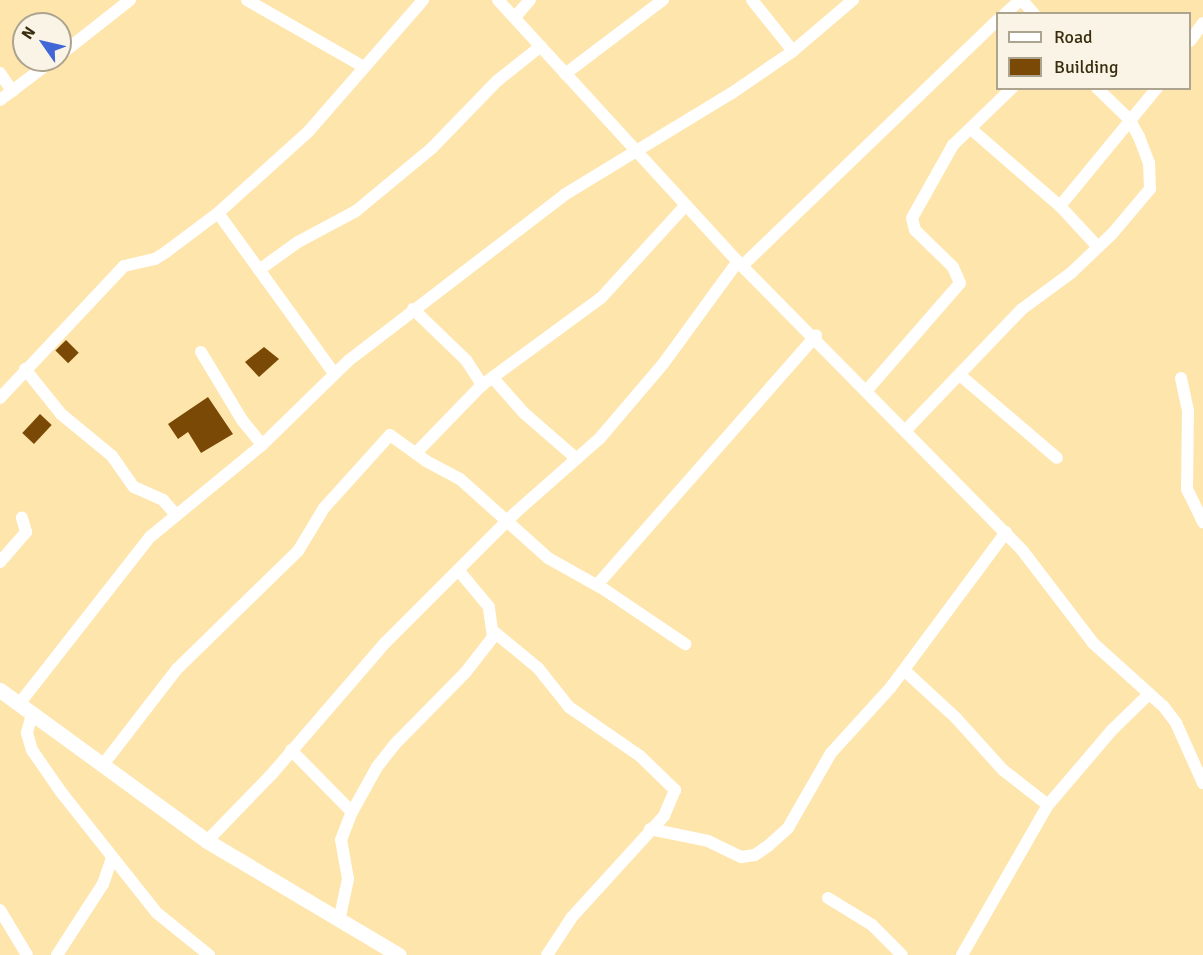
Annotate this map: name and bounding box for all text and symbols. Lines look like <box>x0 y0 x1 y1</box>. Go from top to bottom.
north arrow <box>12 12 72 72</box>
legend <box>996 12 1191 90</box>
text: N <box>17 23 40 43</box>
text: Road <box>1054 26 1093 48</box>
text: Building <box>1054 56 1118 78</box>

